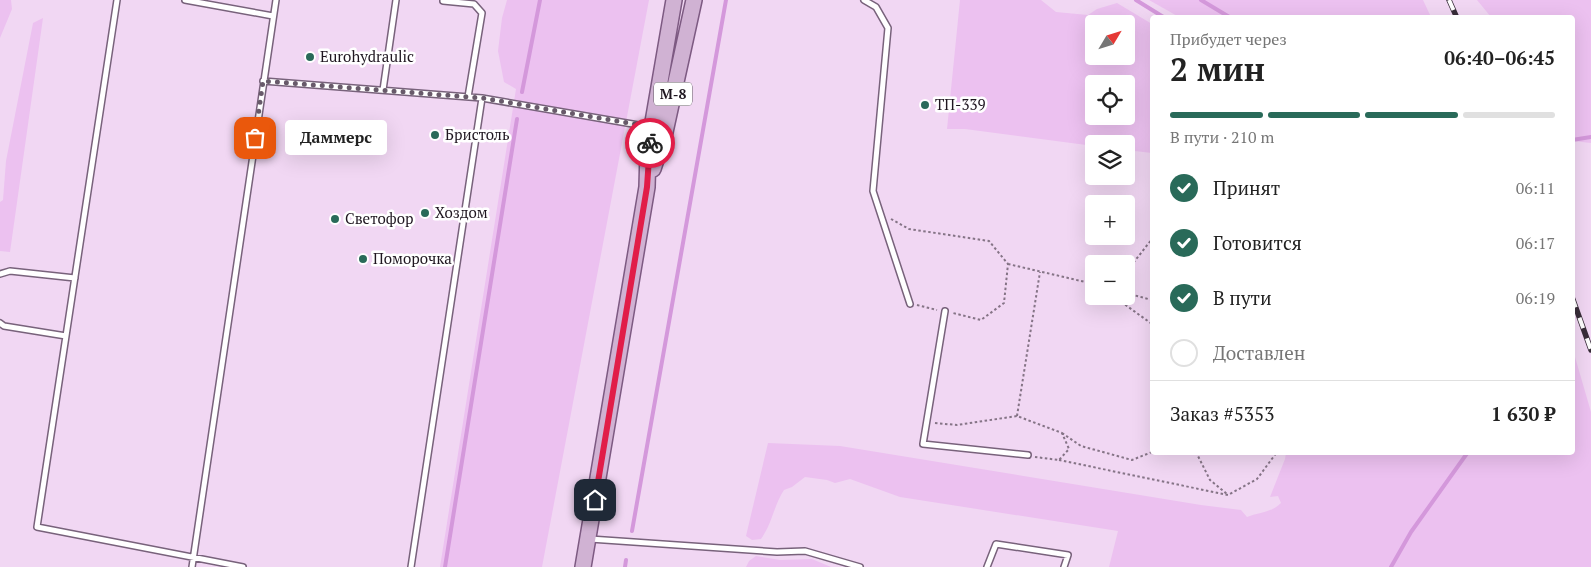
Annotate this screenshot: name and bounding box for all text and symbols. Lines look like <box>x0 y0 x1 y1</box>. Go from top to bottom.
north arrow <box>1085 15 1135 65</box>
map controls <box>1085 15 1135 305</box>
text: Прибудет через <box>1170 28 1287 50</box>
text: 06:40–06:45 <box>1444 45 1555 70</box>
place label: Eurohydraulic <box>320 46 414 66</box>
text: 2 мин <box>1170 48 1265 90</box>
marker: Eurohydraulic <box>304 51 316 63</box>
button: locate <box>1085 75 1135 125</box>
road number: М-8 <box>654 82 692 106</box>
place label: ТП-339 <box>935 94 985 114</box>
marker: ТП-339 <box>919 99 931 111</box>
pin <box>234 117 276 159</box>
courier <box>625 118 675 168</box>
callout: Даммерс <box>285 120 388 156</box>
icon: bag <box>241 124 269 152</box>
place label: Бристоль <box>445 124 510 144</box>
text: Даммерс <box>300 126 372 148</box>
text: В пути · 210 m <box>1170 126 1274 148</box>
marker: Бристоль <box>429 129 441 141</box>
icon: bike <box>636 129 664 157</box>
button: layers <box>1085 135 1135 185</box>
icon: check <box>1170 174 1198 202</box>
text: Принят <box>1213 175 1280 200</box>
text: 06:11 <box>1516 177 1555 199</box>
button: + <box>1085 195 1135 245</box>
place label: Хоздом <box>435 202 488 222</box>
marker: Хоздом <box>419 207 431 219</box>
place label: Светофор <box>345 208 413 228</box>
marker: Светофор <box>329 213 341 225</box>
icon: check <box>1170 229 1198 257</box>
text: Готовится <box>1213 230 1302 255</box>
text: 06:17 <box>1516 232 1555 254</box>
place label: Поморочка <box>373 248 452 268</box>
marker: Поморочка <box>357 253 369 265</box>
button: − <box>1085 255 1135 305</box>
icon: check <box>1170 284 1198 312</box>
text: В пути <box>1213 285 1272 310</box>
text: 06:19 <box>1516 287 1555 309</box>
text: Доставлен <box>1213 340 1305 365</box>
text: Заказ #5353 <box>1170 401 1274 426</box>
text: 1 630 ₽ <box>1491 401 1555 426</box>
pin <box>574 479 616 521</box>
icon: home <box>581 486 609 514</box>

